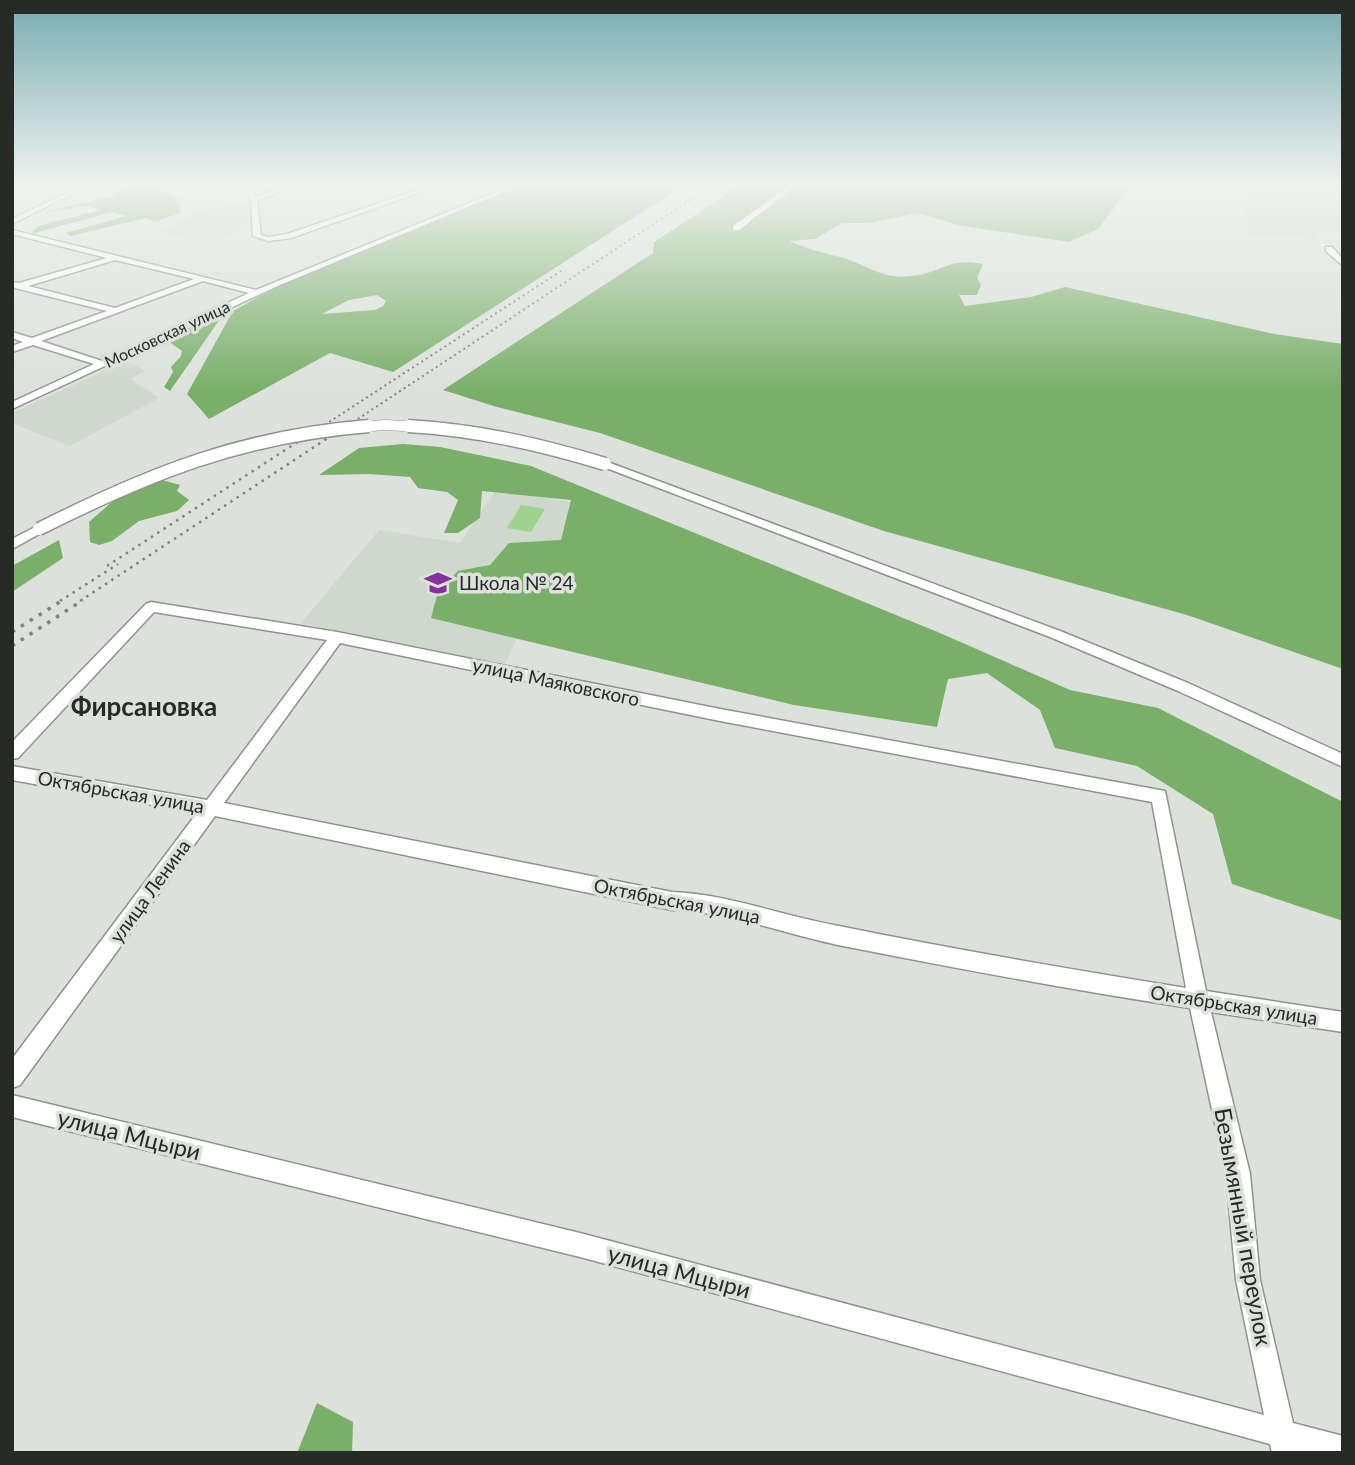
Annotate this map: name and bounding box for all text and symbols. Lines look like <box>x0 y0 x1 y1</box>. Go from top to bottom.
street label: Московская улица <box>101 296 232 371</box>
school or university icon: Школа № 24 <box>423 568 453 598</box>
place label: Школа № 24 <box>459 571 574 594</box>
street label: улица Маяковского <box>471 653 642 710</box>
district label: Фирсановка <box>71 690 217 722</box>
street label: Октябрьская улица <box>36 766 206 817</box>
street label: улица Ленина <box>104 835 195 947</box>
street label: Октябрьская улица <box>592 873 762 928</box>
street label: Октябрьская улица <box>1149 980 1319 1029</box>
street label: улица Мцыри <box>55 1103 204 1165</box>
street label: Безымянный переулок <box>1209 1105 1279 1348</box>
street label: улица Мцыри <box>605 1239 754 1304</box>

